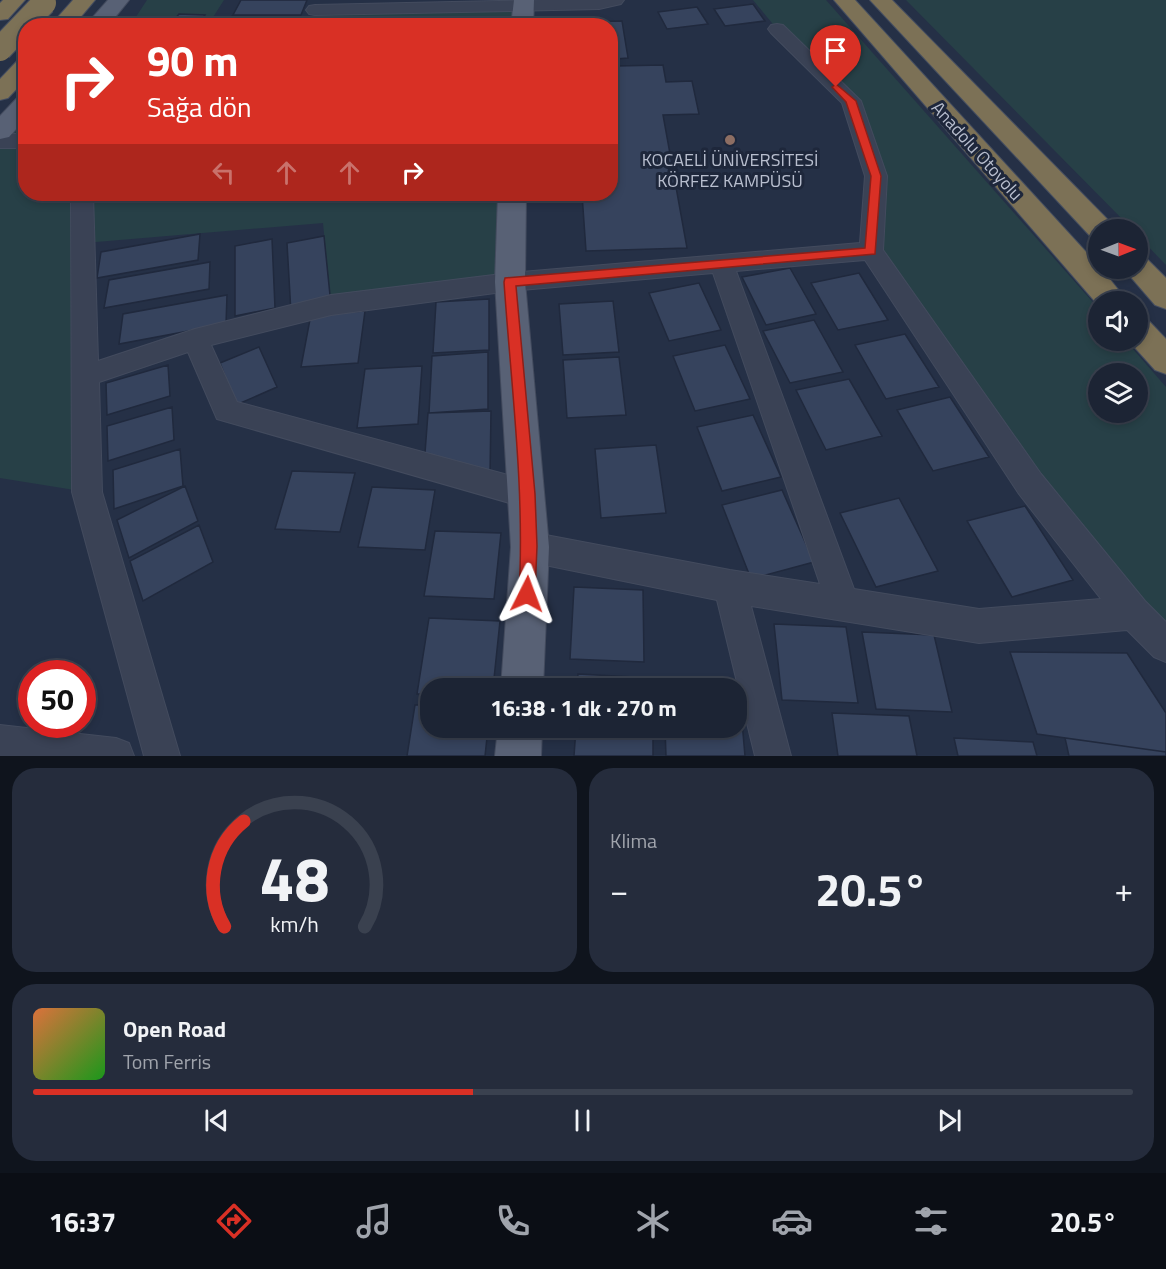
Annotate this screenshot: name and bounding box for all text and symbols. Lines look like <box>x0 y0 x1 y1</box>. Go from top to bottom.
pin <box>810 25 861 87</box>
text: 90 m <box>147 28 239 92</box>
icon: arrive <box>819 34 852 67</box>
icon: right <box>48 42 126 120</box>
text: Sağa dön <box>147 86 252 127</box>
street label: Anadolu Otoyolu <box>925 95 1029 206</box>
marker: KOCAELİ ÜNİVERSİTESİ KÖRFEZ KAMPÜSÜ <box>723 133 737 147</box>
place label: KOCAELİ ÜNİVERSİTESİ KÖRFEZ KAMPÜSÜ <box>642 146 818 194</box>
icon: left <box>207 156 240 189</box>
icon: ahead <box>270 156 303 189</box>
icon: ahead <box>333 156 366 189</box>
icon: right <box>396 156 429 189</box>
north arrow <box>1088 219 1148 279</box>
map controls <box>1088 219 1148 423</box>
button: sound <box>1088 291 1148 351</box>
button: layers <box>1088 363 1148 423</box>
position arrow <box>495 562 559 626</box>
speed limit sign: 50 <box>18 660 96 738</box>
text: 16:38 · 1 dk · 270 m <box>490 691 677 725</box>
text: Klima <box>610 825 657 856</box>
text: 48 <box>260 830 329 925</box>
text: 20.5° <box>815 855 928 923</box>
text: − <box>610 865 628 915</box>
text: + <box>1115 865 1133 915</box>
text: km/h <box>270 908 319 940</box>
text: Open Road <box>123 1012 226 1046</box>
text: Tom Ferris <box>123 1046 211 1077</box>
icon: previous <box>200 1104 233 1137</box>
icon: pause <box>566 1104 599 1137</box>
icon: next <box>933 1104 966 1137</box>
icon: directions <box>213 1200 255 1242</box>
icon: music <box>353 1200 395 1242</box>
icon: phone <box>492 1200 534 1242</box>
icon: climate <box>632 1200 674 1242</box>
icon: car <box>771 1200 813 1242</box>
icon: filters <box>910 1200 952 1242</box>
text: 16:37 <box>49 1201 116 1242</box>
text: 20.5° <box>1050 1201 1117 1242</box>

